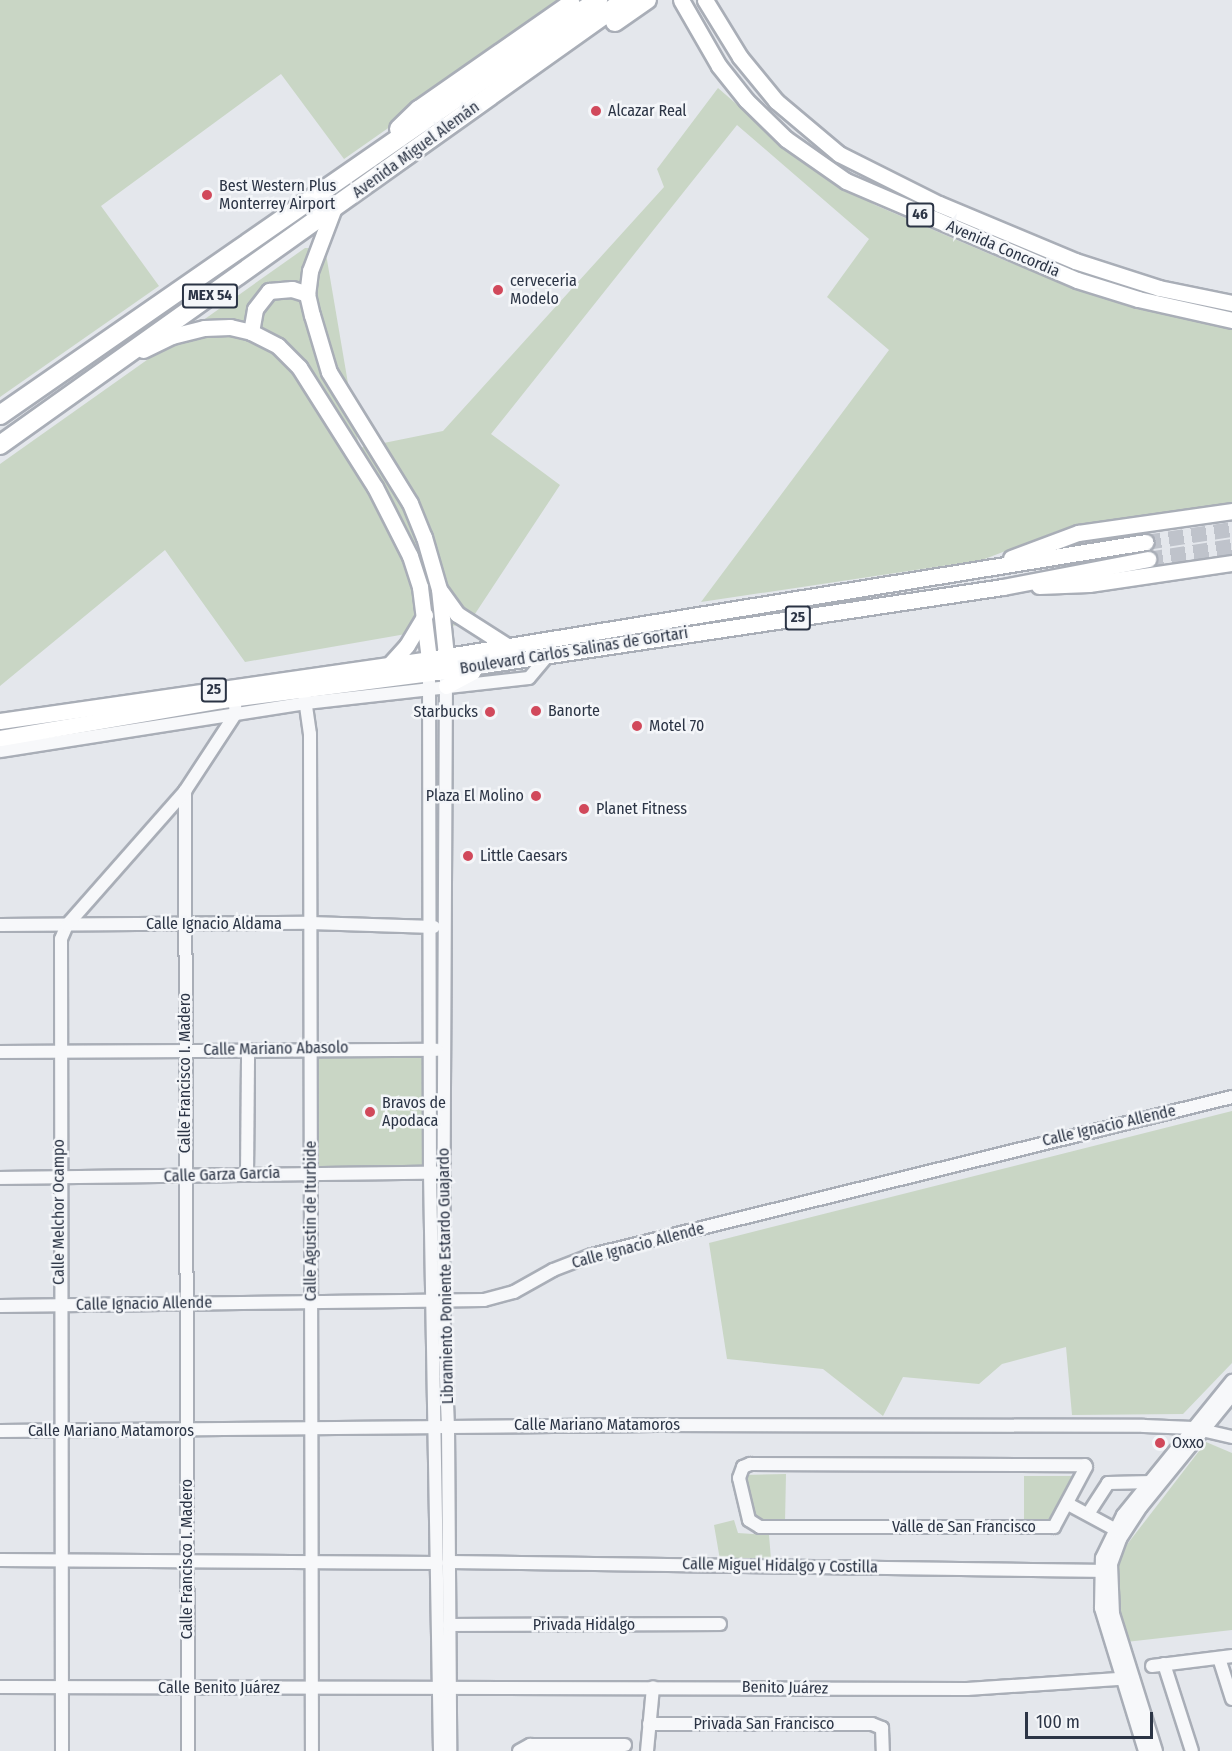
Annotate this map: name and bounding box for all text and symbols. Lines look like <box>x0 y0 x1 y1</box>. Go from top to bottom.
street label: Avenida Miguel Alemán <box>349 98 483 202</box>
place label: Alcazar Real <box>608 101 687 121</box>
marker: Alcazar Real <box>589 104 603 118</box>
place label: Best Western Plus Monterrey Airport <box>219 176 336 214</box>
marker: Best Western Plus Monterrey Airport <box>200 188 214 202</box>
road number: 46 <box>905 203 935 227</box>
street label: Avenida Concordia <box>943 216 1063 282</box>
place label: cerveceria Modelo <box>510 271 577 309</box>
marker: cerveceria Modelo <box>491 283 505 297</box>
road number: MEX 54 <box>182 284 238 308</box>
road number: 25 <box>784 606 812 630</box>
street label: Boulevard Carlos Salinas de Gortari <box>458 623 690 679</box>
road number: 25 <box>200 678 228 702</box>
place label: Banorte <box>548 701 600 721</box>
place label: Starbucks <box>414 702 478 722</box>
marker: Banorte <box>529 704 543 718</box>
marker: Starbucks <box>483 705 497 719</box>
place label: Motel 70 <box>649 716 704 736</box>
marker: Motel 70 <box>630 719 644 733</box>
place label: Plaza El Molino <box>426 786 524 806</box>
marker: Plaza El Molino <box>529 789 543 803</box>
place label: Planet Fitness <box>596 799 687 819</box>
marker: Planet Fitness <box>577 802 591 816</box>
place label: Little Caesars <box>480 846 568 866</box>
marker: Little Caesars <box>461 849 475 863</box>
street label: Calle Ignacio Aldama <box>146 914 282 934</box>
street label: Calle Francisco I. Madero <box>175 993 195 1153</box>
street label: Calle Mariano Abasolo <box>203 1038 349 1060</box>
place label: Bravos de Apodaca <box>382 1093 446 1131</box>
street label: Calle Ignacio Allende <box>1040 1101 1178 1151</box>
marker: Bravos de Apodaca <box>363 1105 377 1119</box>
street label: Calle Melchor Ocampo <box>49 1139 69 1285</box>
street label: Calle Agustin de Iturbide <box>301 1141 321 1301</box>
street label: Libramiento Poniente Estardo Guajardo <box>434 1148 458 1404</box>
street label: Calle Garza García <box>163 1163 281 1187</box>
street label: Calle Ignacio Allende <box>570 1219 706 1273</box>
street label: Calle Ignacio Allende <box>76 1293 212 1315</box>
street label: Calle Mariano Matamoros <box>514 1415 680 1435</box>
street label: Calle Mariano Matamoros <box>28 1421 194 1441</box>
place label: Oxxo <box>1172 1433 1204 1453</box>
marker: Oxxo <box>1153 1436 1167 1450</box>
street label: Calle Francisco I. Madero <box>177 1479 197 1639</box>
street label: Valle de San Francisco <box>892 1517 1036 1537</box>
street label: Calle Miguel Hidalgo y Costilla <box>682 1555 878 1577</box>
street label: Privada Hidalgo <box>533 1615 635 1635</box>
street label: Calle Benito Juárez <box>158 1678 280 1698</box>
street label: Benito Juárez <box>742 1678 828 1698</box>
scale bar <box>1028 1700 1156 1738</box>
text: 100 m <box>1036 1711 1080 1733</box>
street label: Privada San Francisco <box>693 1714 835 1734</box>

